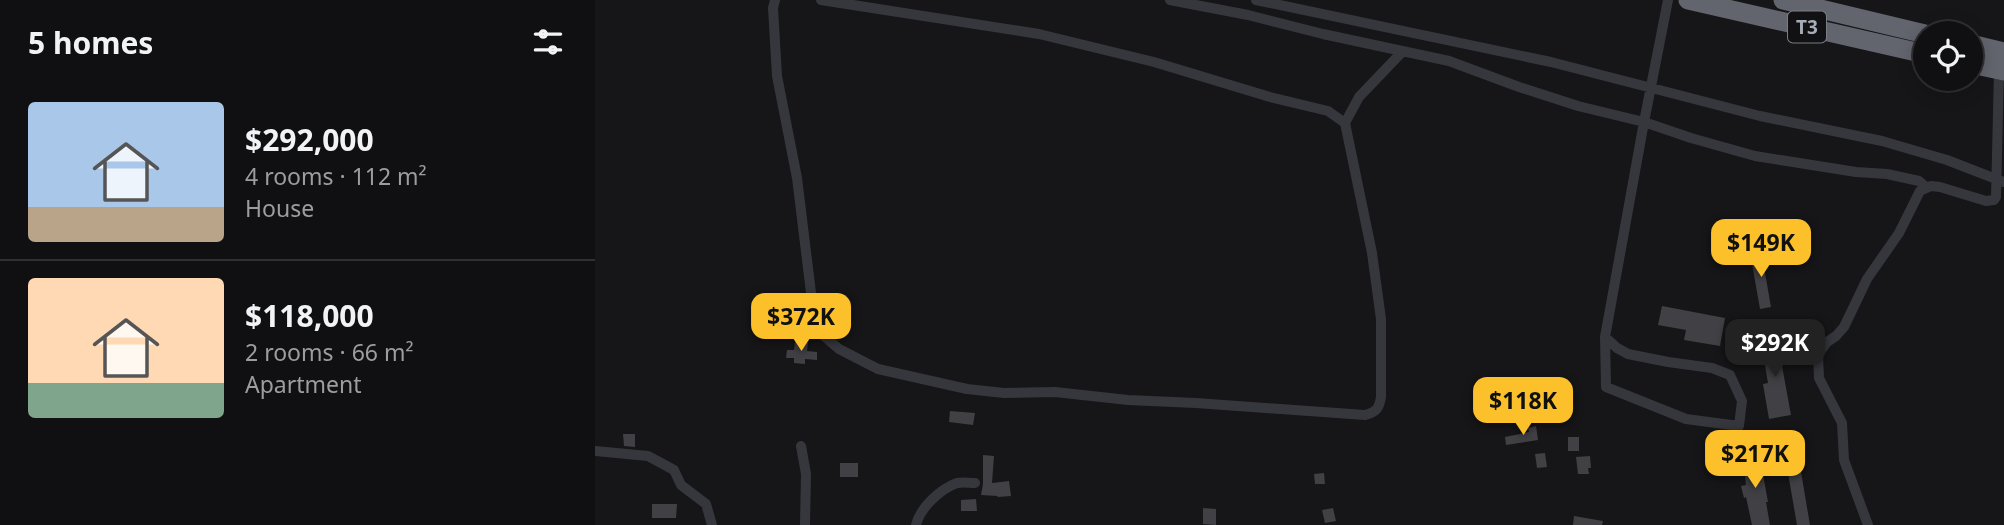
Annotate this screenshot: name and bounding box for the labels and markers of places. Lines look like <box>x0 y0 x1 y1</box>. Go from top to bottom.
pin: $149K <box>1712 219 1810 279</box>
pin: $372K <box>752 294 850 353</box>
pin: $292K <box>1726 320 1824 379</box>
pin: $118K <box>1474 378 1572 437</box>
pin: $217K <box>1706 430 1804 490</box>

